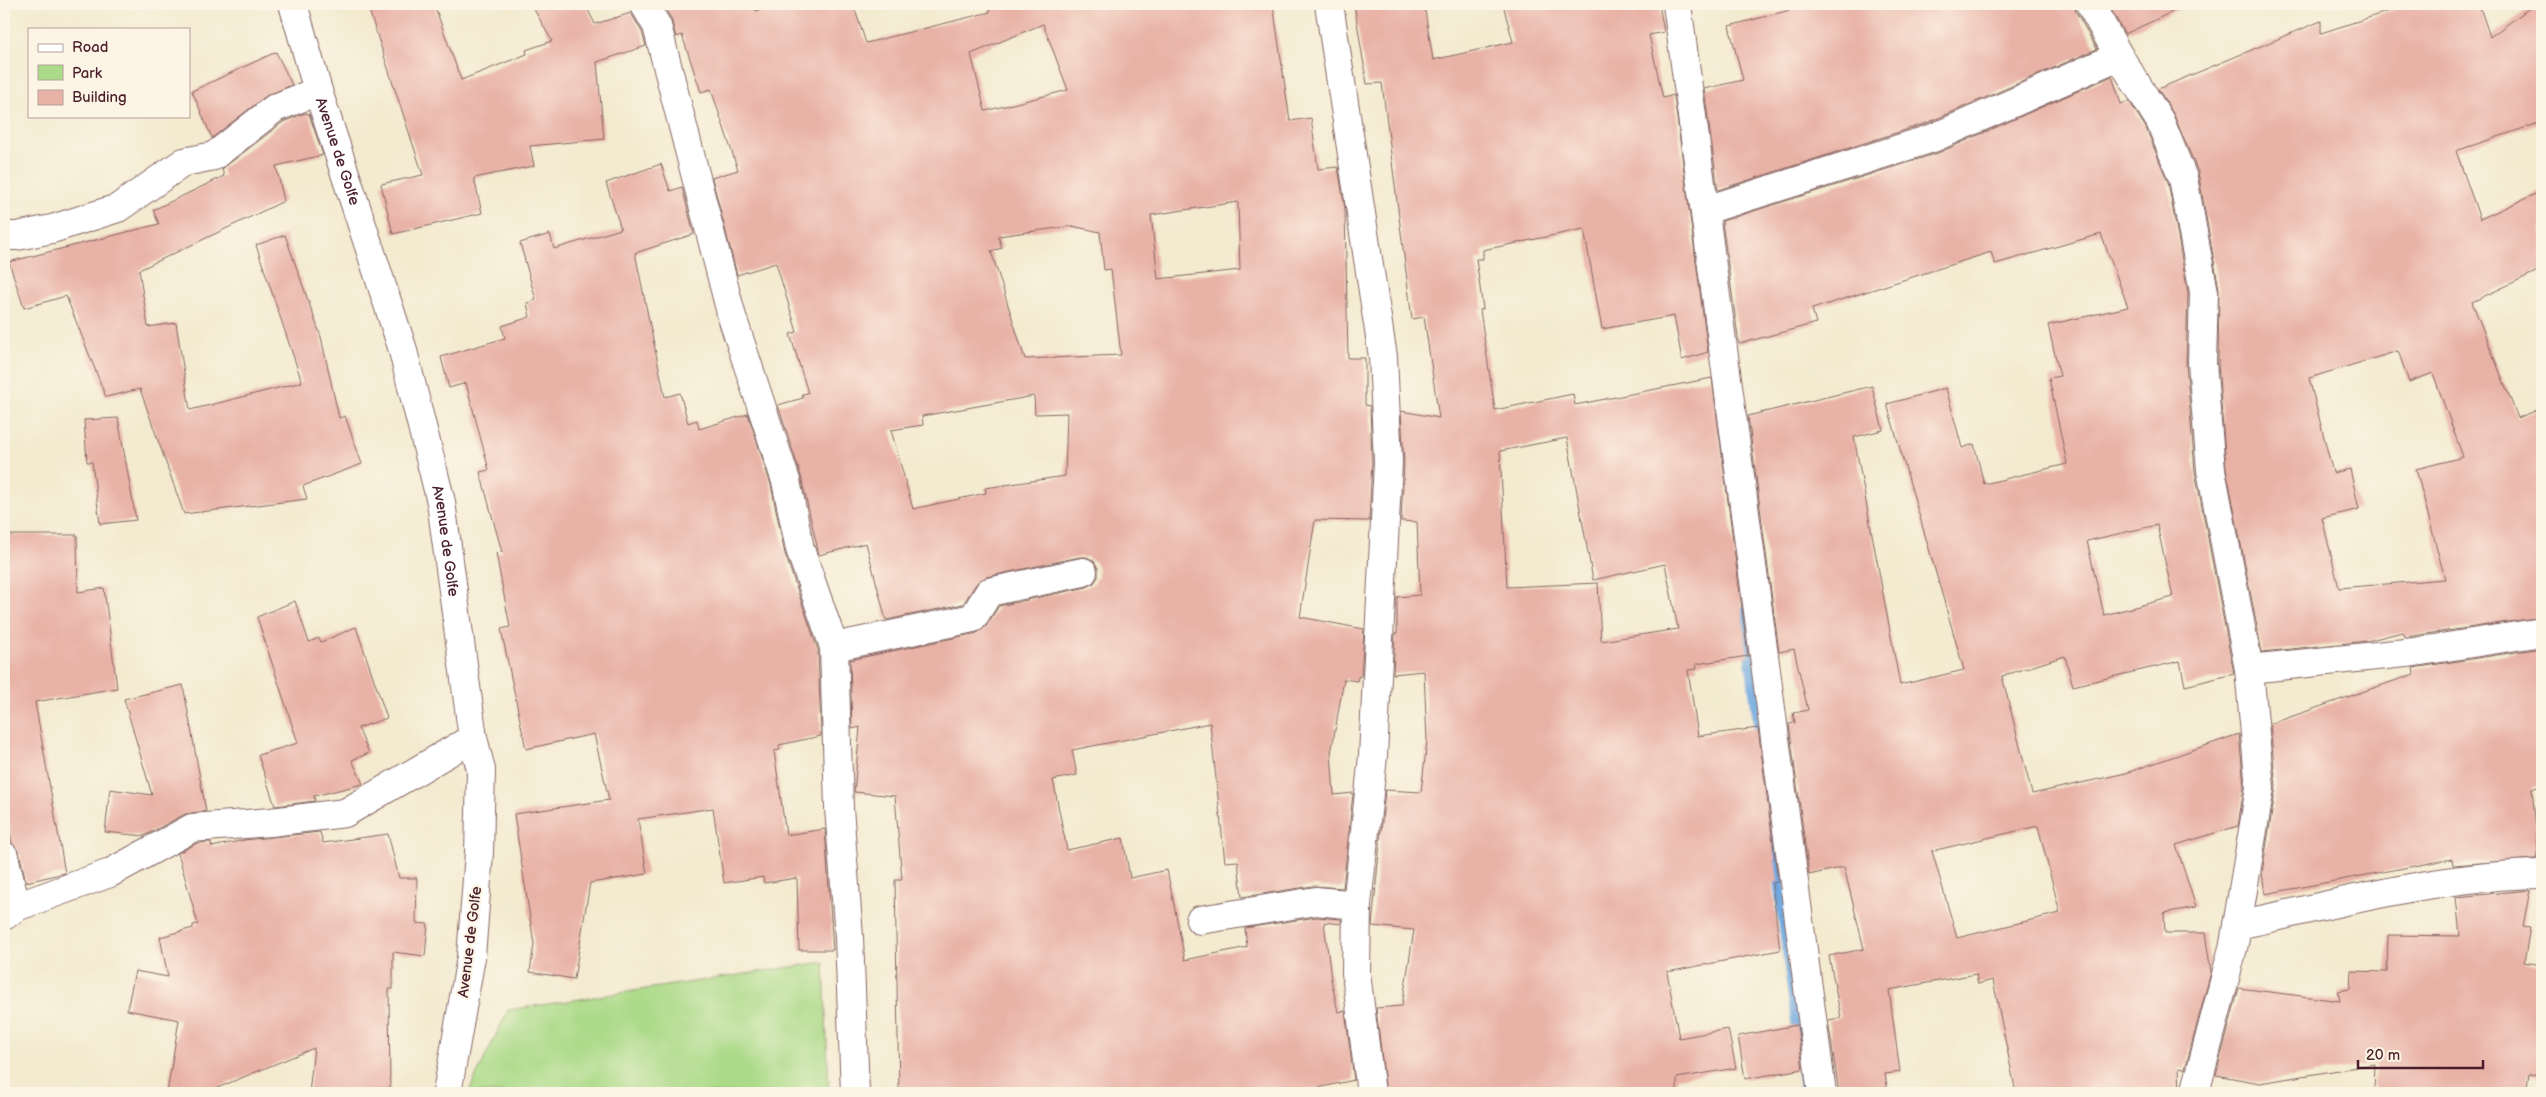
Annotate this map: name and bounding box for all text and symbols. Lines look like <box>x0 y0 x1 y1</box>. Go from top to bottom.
legend <box>28 28 190 118</box>
text: Road <box>72 38 108 57</box>
text: Park <box>72 64 103 83</box>
text: Building <box>72 88 127 107</box>
street label: Avenue de Golfe <box>311 95 364 208</box>
street label: Avenue de Golfe <box>428 483 463 598</box>
street label: Avenue de Golfe <box>454 885 486 999</box>
scale bar <box>2358 1037 2484 1069</box>
text: 20 m <box>2366 1046 2400 1065</box>

